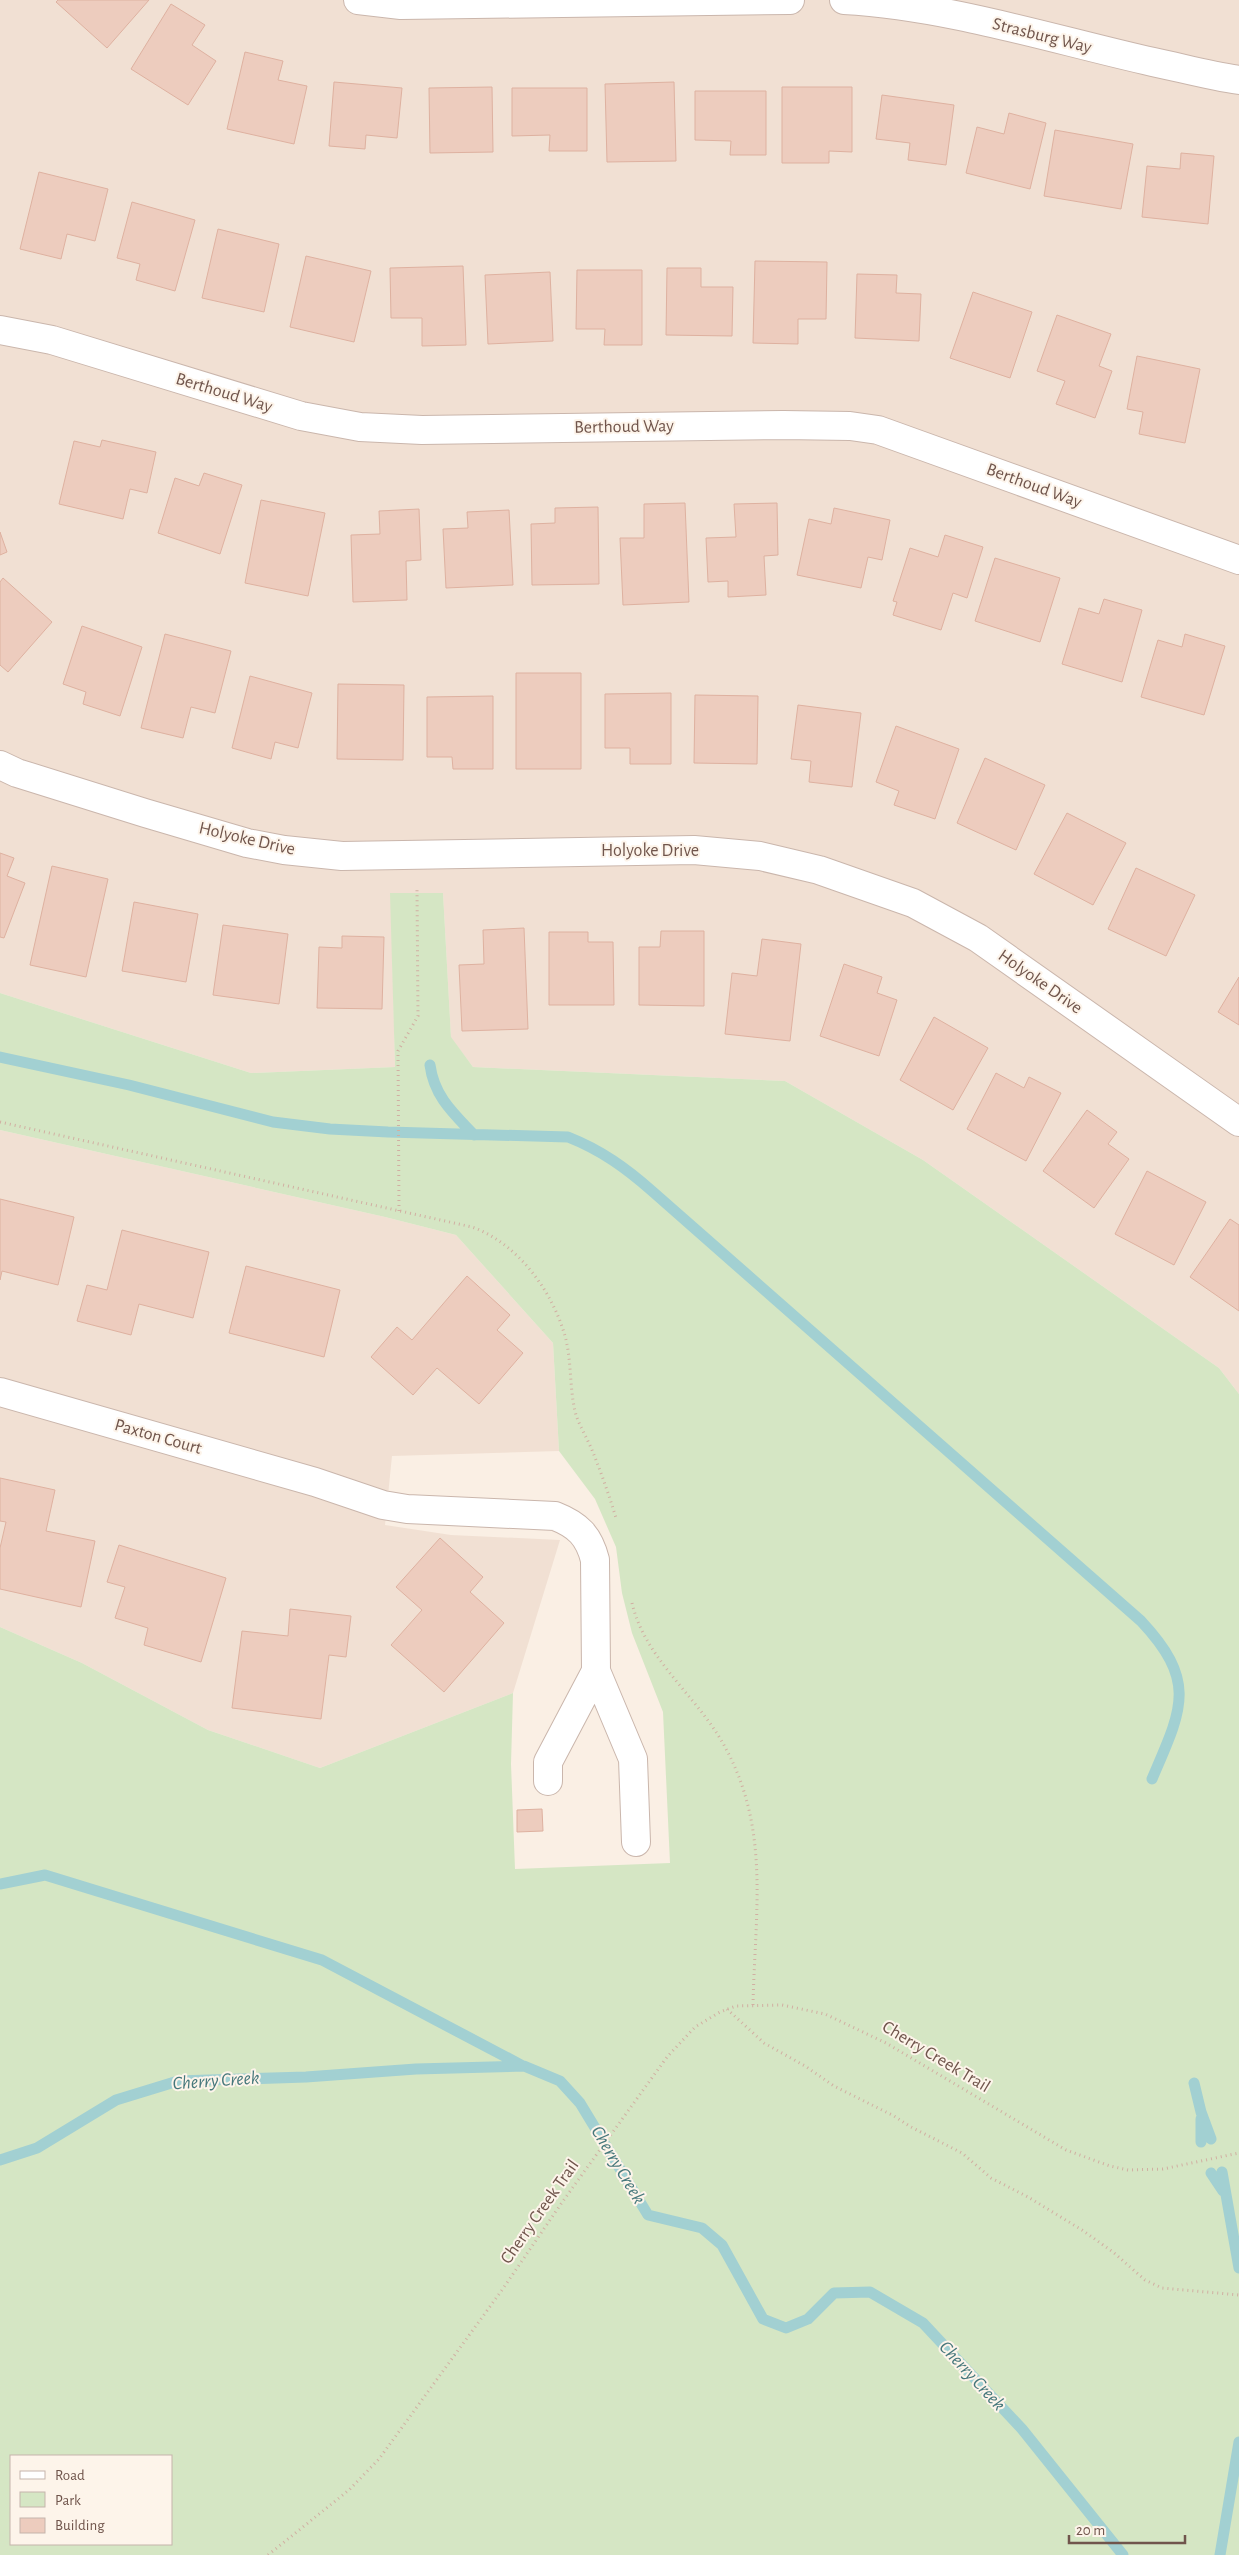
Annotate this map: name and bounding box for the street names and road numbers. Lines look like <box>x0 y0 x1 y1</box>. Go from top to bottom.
street label: Strasburg Way <box>991 15 1094 57</box>
street label: Berthoud Way <box>174 370 275 416</box>
street label: Berthoud Way <box>574 417 674 437</box>
street label: Berthoud Way <box>984 460 1084 512</box>
street label: Holyoke Drive <box>197 819 297 859</box>
street label: Holyoke Drive <box>601 842 699 860</box>
street label: Holyoke Drive <box>995 946 1085 1018</box>
street label: Paxton Court <box>112 1416 204 1458</box>
street label: Cherry Creek Trail <box>879 2018 993 2096</box>
street label: Cherry Creek Trail <box>497 2157 583 2267</box>

